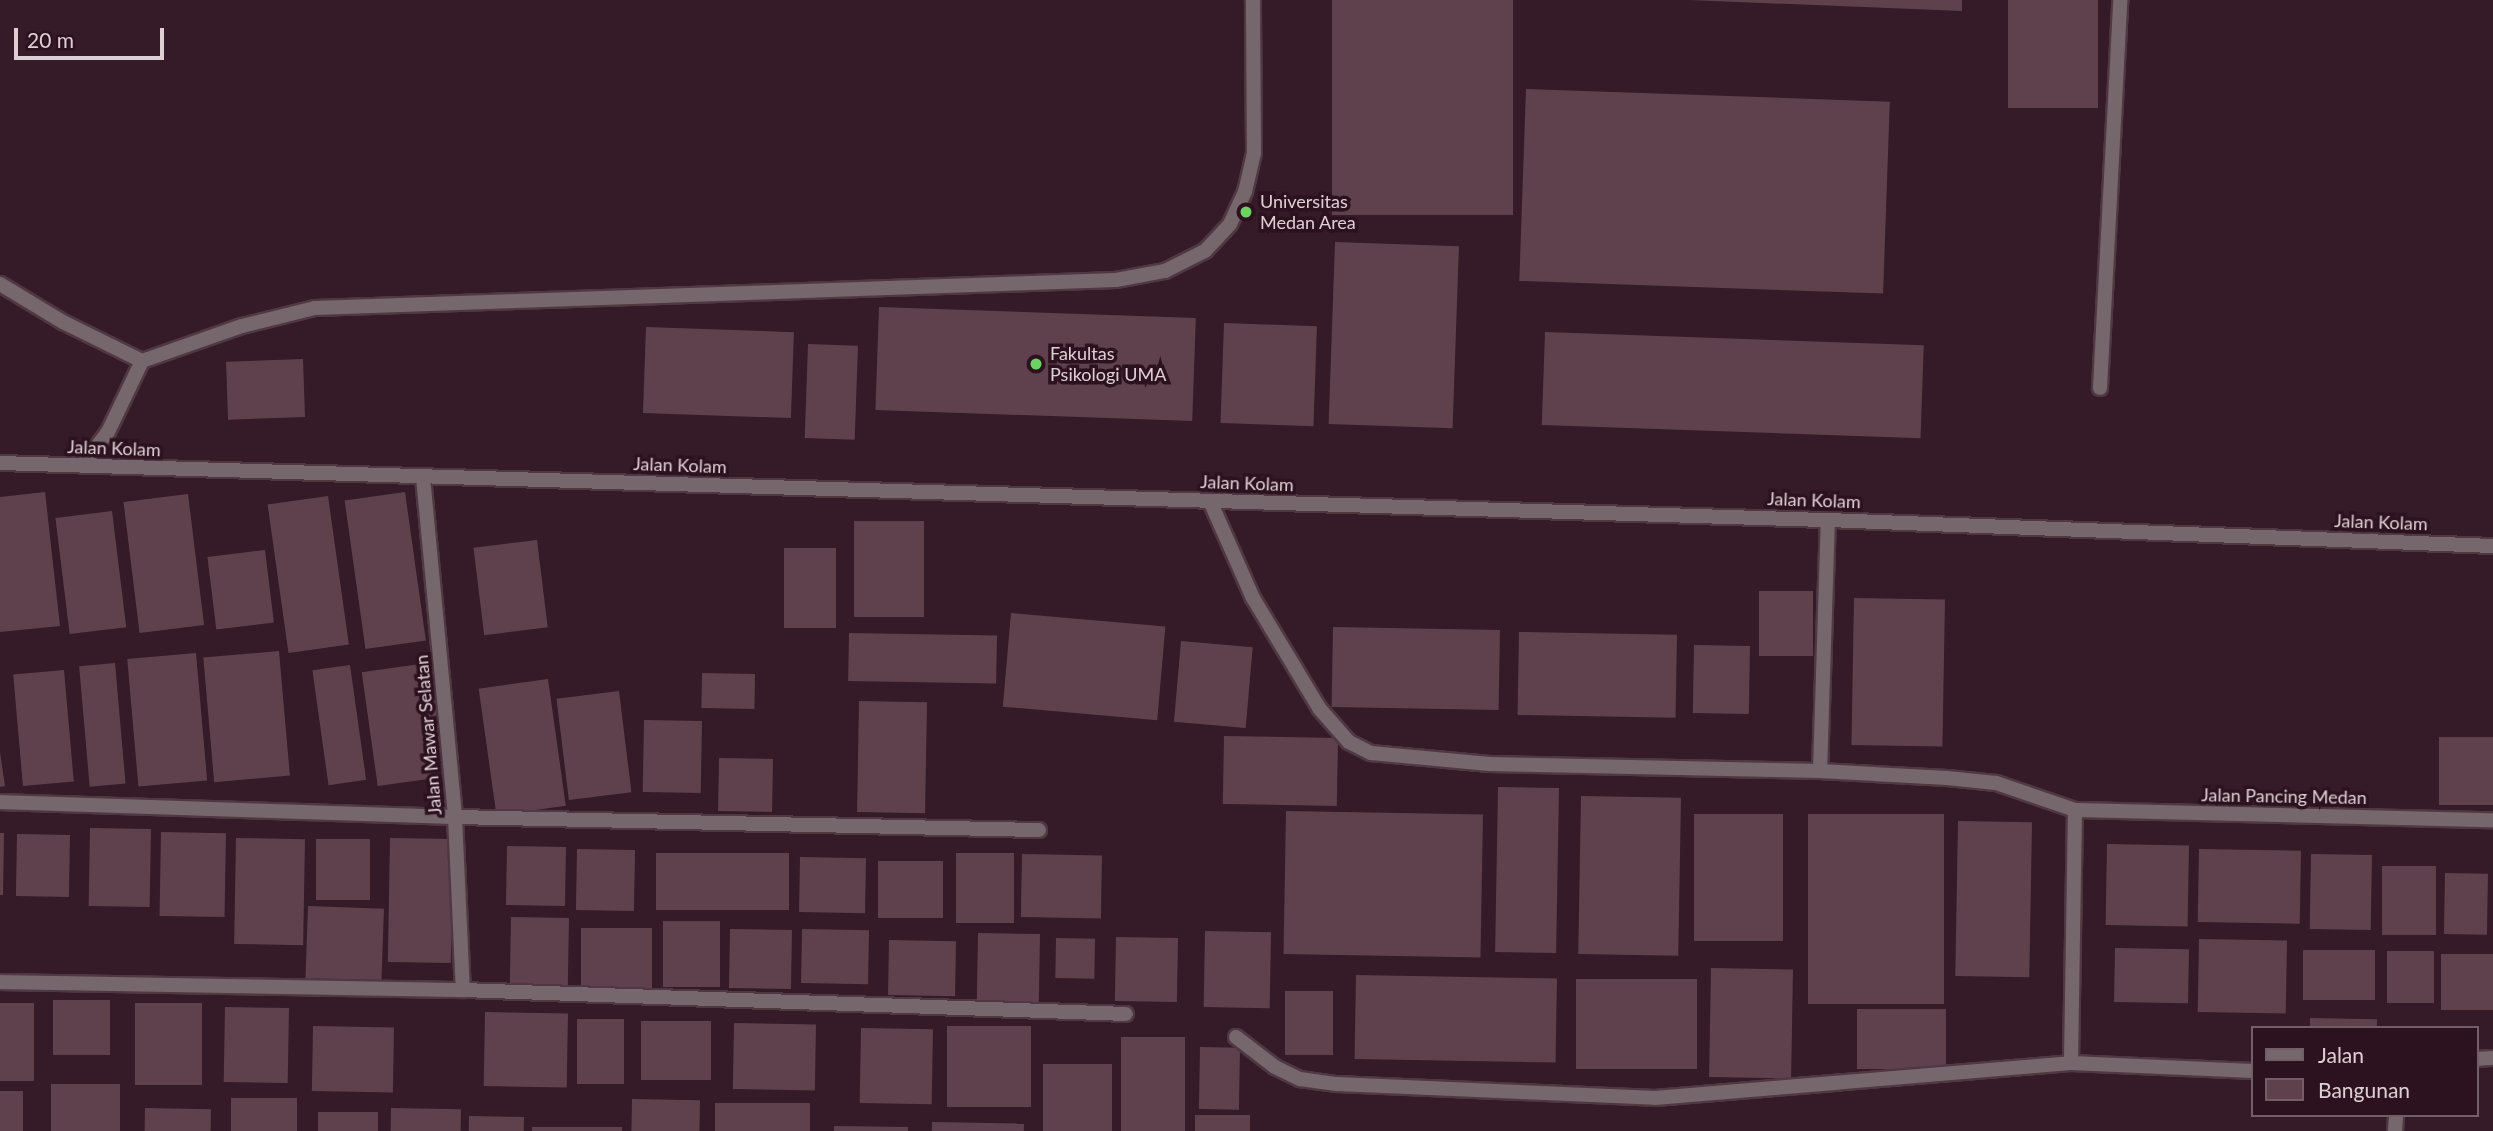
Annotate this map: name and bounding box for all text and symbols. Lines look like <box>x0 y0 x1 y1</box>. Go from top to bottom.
scale bar <box>18 14 168 58</box>
text: 20 m <box>27 27 74 52</box>
place label: Universitas Medan Area <box>1260 191 1356 234</box>
marker: Universitas Medan Area <box>1238 204 1254 220</box>
place label: Fakultas Psikologi UMA <box>1050 343 1166 386</box>
marker: Fakultas Psikologi UMA <box>1028 356 1044 372</box>
street label: Jalan Kolam <box>67 436 161 460</box>
street label: Jalan Kolam <box>633 453 727 477</box>
street label: Jalan Kolam <box>1200 471 1294 495</box>
street label: Jalan Kolam <box>1767 488 1861 512</box>
street label: Jalan Kolam <box>2334 510 2428 534</box>
street label: Jalan Mawar Selatan <box>410 654 446 816</box>
street label: Jalan Pancing Medan <box>2201 784 2367 808</box>
legend <box>2252 1026 2479 1117</box>
text: Jalan <box>2318 1042 2364 1067</box>
text: Bangunan <box>2318 1077 2410 1102</box>

